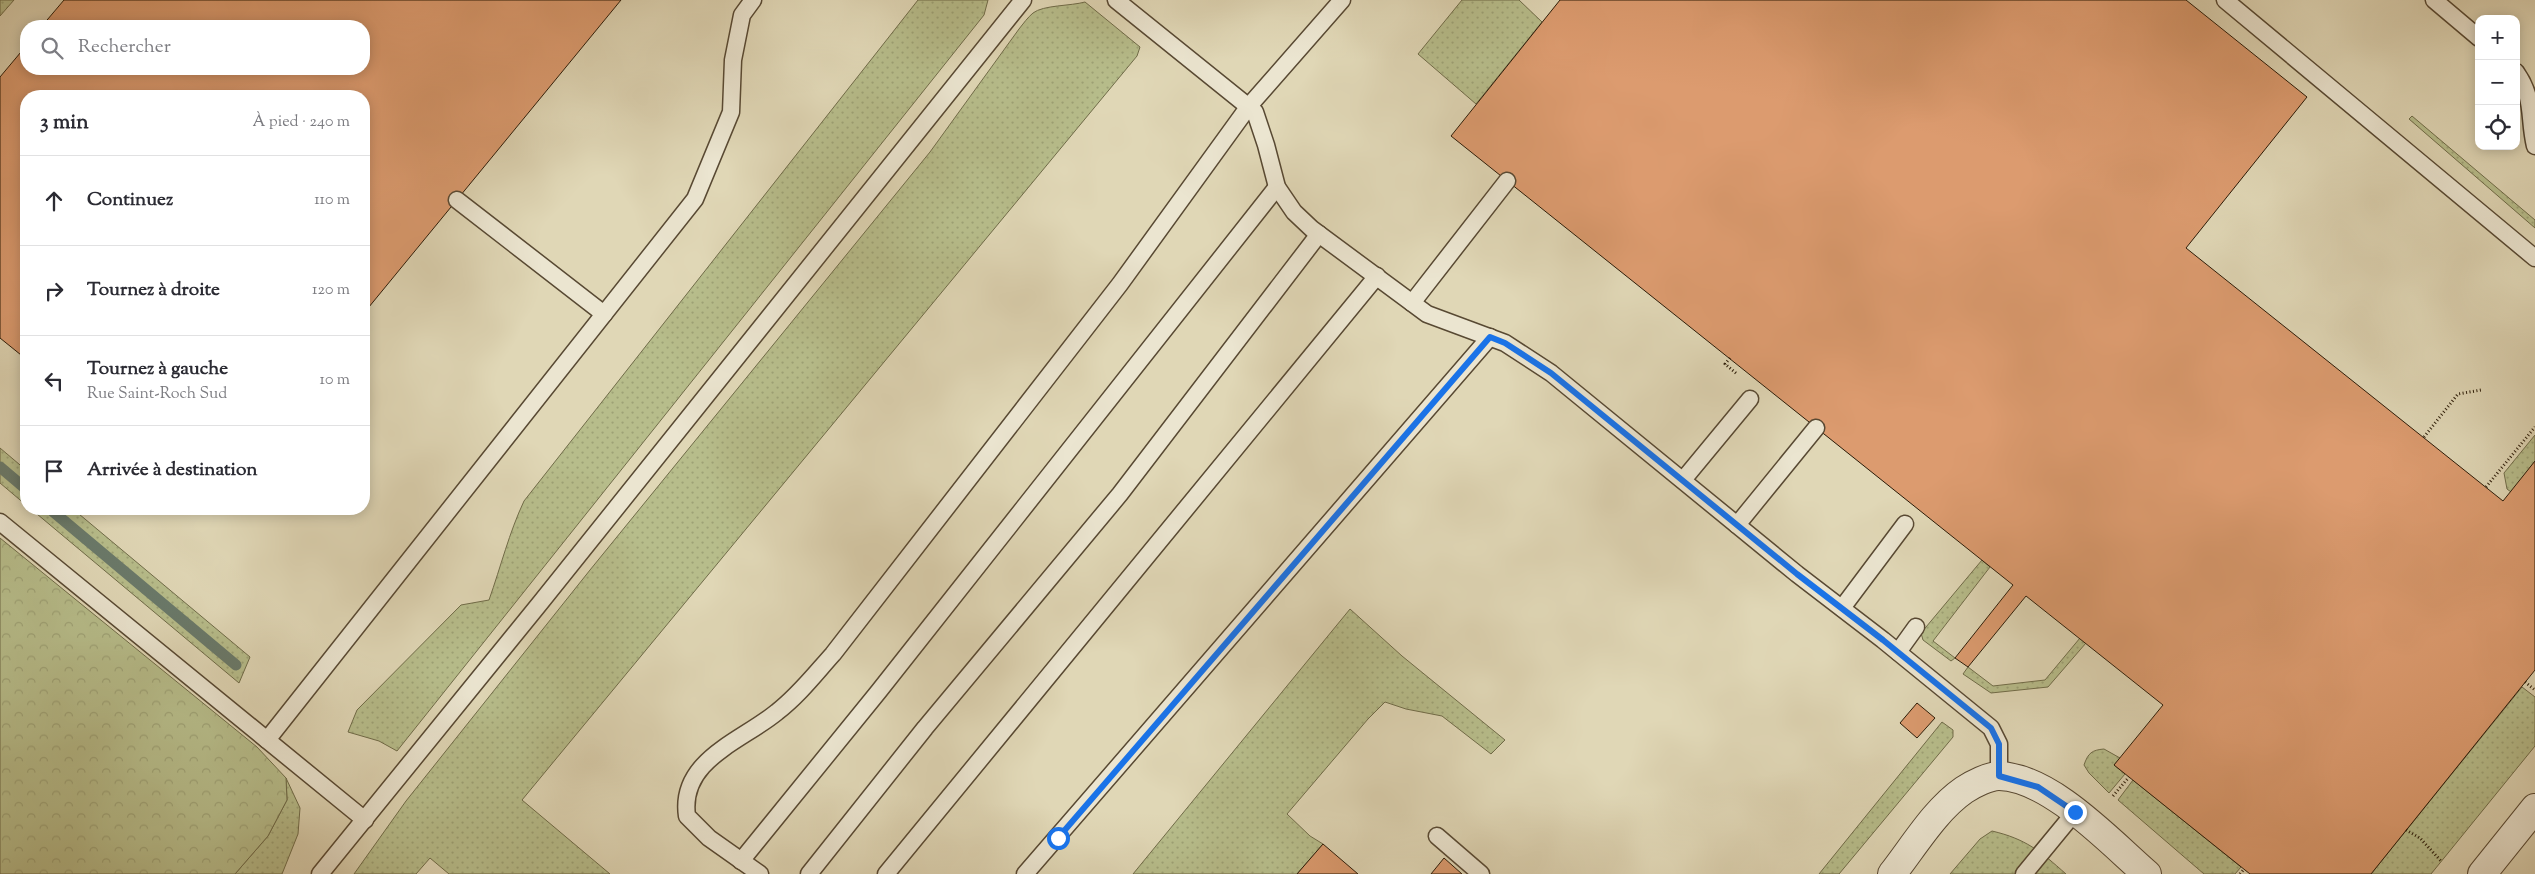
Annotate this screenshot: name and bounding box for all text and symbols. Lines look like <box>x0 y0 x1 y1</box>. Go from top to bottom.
map controls <box>2475 15 2520 150</box>
button: + <box>2475 15 2520 60</box>
search box <box>20 20 370 75</box>
icon: search <box>38 34 66 62</box>
text: Rechercher <box>78 34 171 61</box>
button: − <box>2475 60 2520 105</box>
button: locate <box>2475 105 2520 150</box>
text: 3 min <box>40 108 89 138</box>
text: À pied · 240 m <box>252 111 350 134</box>
icon: ahead <box>40 187 68 215</box>
text: Continuez <box>87 187 173 214</box>
text: 110 m <box>314 189 350 212</box>
icon: right <box>40 277 68 305</box>
text: Tournez à droite <box>87 277 220 304</box>
text: 120 m <box>312 279 350 302</box>
text: Tournez à gauche <box>87 356 228 383</box>
icon: left <box>40 367 68 395</box>
text: 10 m <box>320 369 350 392</box>
text: Rue Saint-Roch Sud <box>87 383 227 406</box>
icon: arrive <box>40 457 68 485</box>
text: Arrivée à destination <box>87 457 258 484</box>
route end <box>2064 801 2087 824</box>
route start <box>1047 827 1070 850</box>

